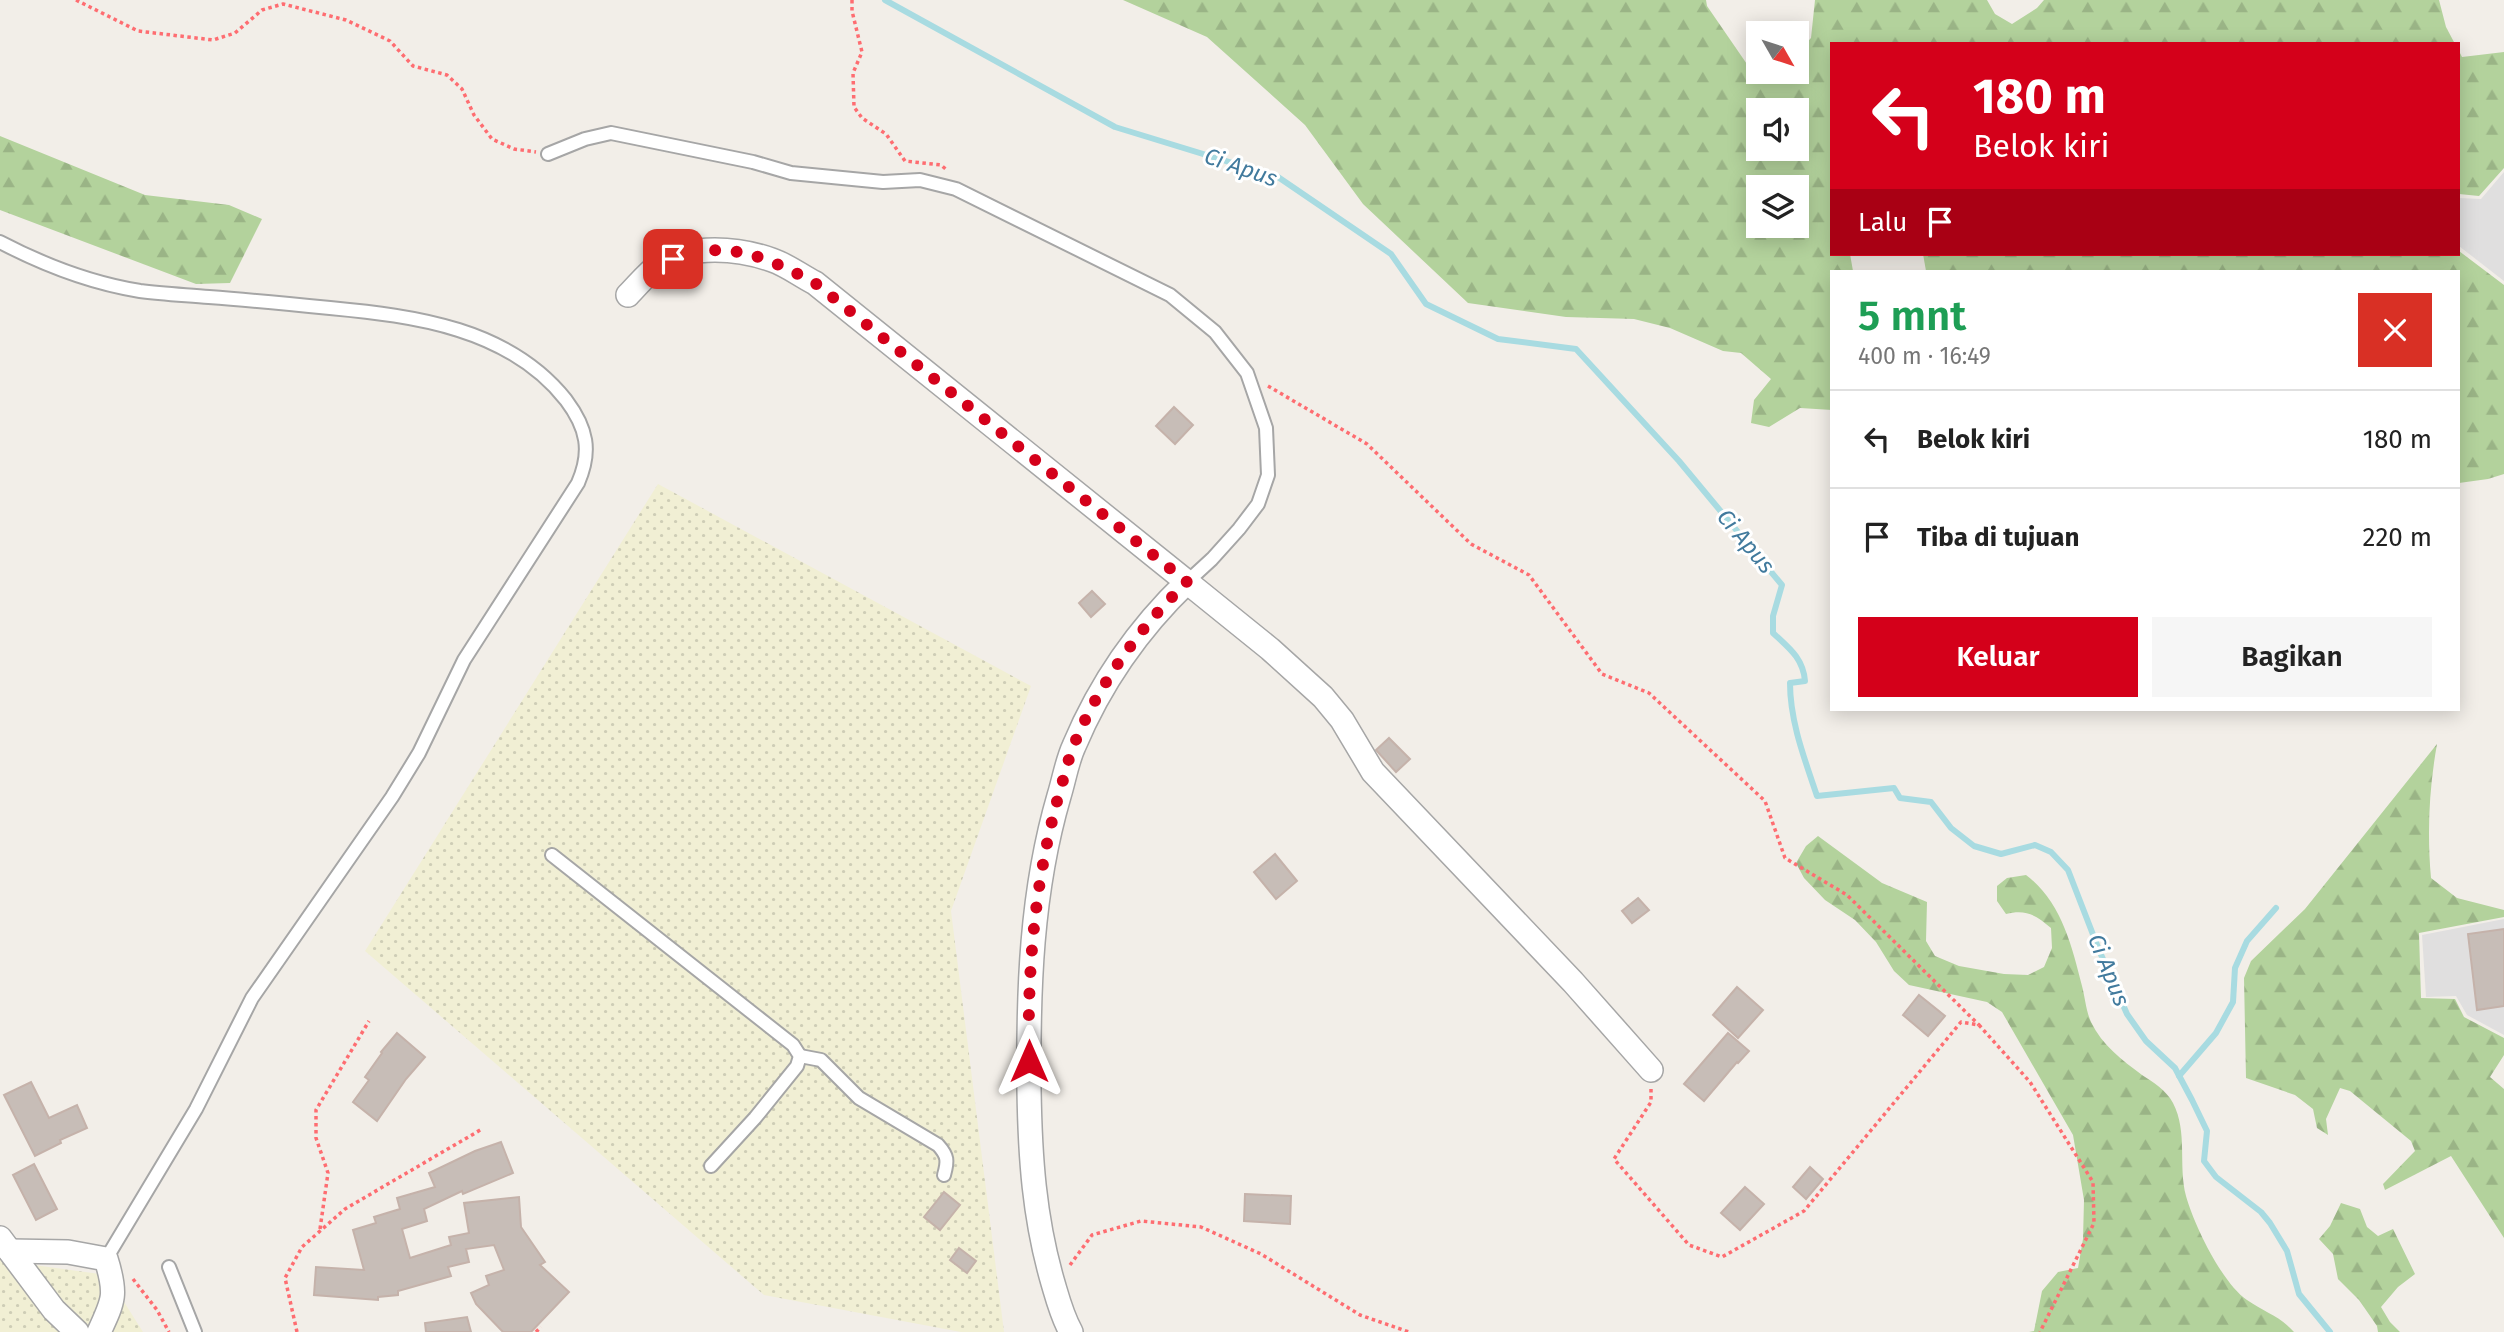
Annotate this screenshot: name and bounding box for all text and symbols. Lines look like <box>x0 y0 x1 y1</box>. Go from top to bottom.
north arrow <box>1746 21 1810 84</box>
map controls <box>1746 21 1809 238</box>
text: 180 m <box>1973 67 2106 126</box>
icon: left <box>1858 70 1949 161</box>
button: sound <box>1746 98 1809 161</box>
text: Belok kiri <box>1973 127 2109 165</box>
water label: Ci Apus <box>1201 141 1282 193</box>
button: layers <box>1746 175 1809 238</box>
icon: arrive <box>1921 203 1959 241</box>
text: Lalu <box>1858 207 1907 238</box>
pin <box>643 229 703 289</box>
icon: arrive <box>654 240 692 278</box>
text: 5 mnt <box>1858 291 1966 341</box>
button: close <box>2358 293 2432 367</box>
text: 400 m · 16:49 <box>1858 342 1991 370</box>
icon: left <box>1858 420 1896 458</box>
text: Belok kiri <box>1917 424 2030 455</box>
text: 180 m <box>2363 424 2432 455</box>
water label: Ci Apus <box>1711 503 1781 579</box>
icon: arrive <box>1858 518 1896 556</box>
text: Tiba di tujuan <box>1917 522 2079 553</box>
text: 220 m <box>2363 522 2432 553</box>
button: Keluar <box>1858 617 2138 697</box>
button: Bagikan <box>2152 617 2432 697</box>
water label: Ci Apus <box>2082 930 2136 1011</box>
position arrow <box>992 1024 1066 1098</box>

